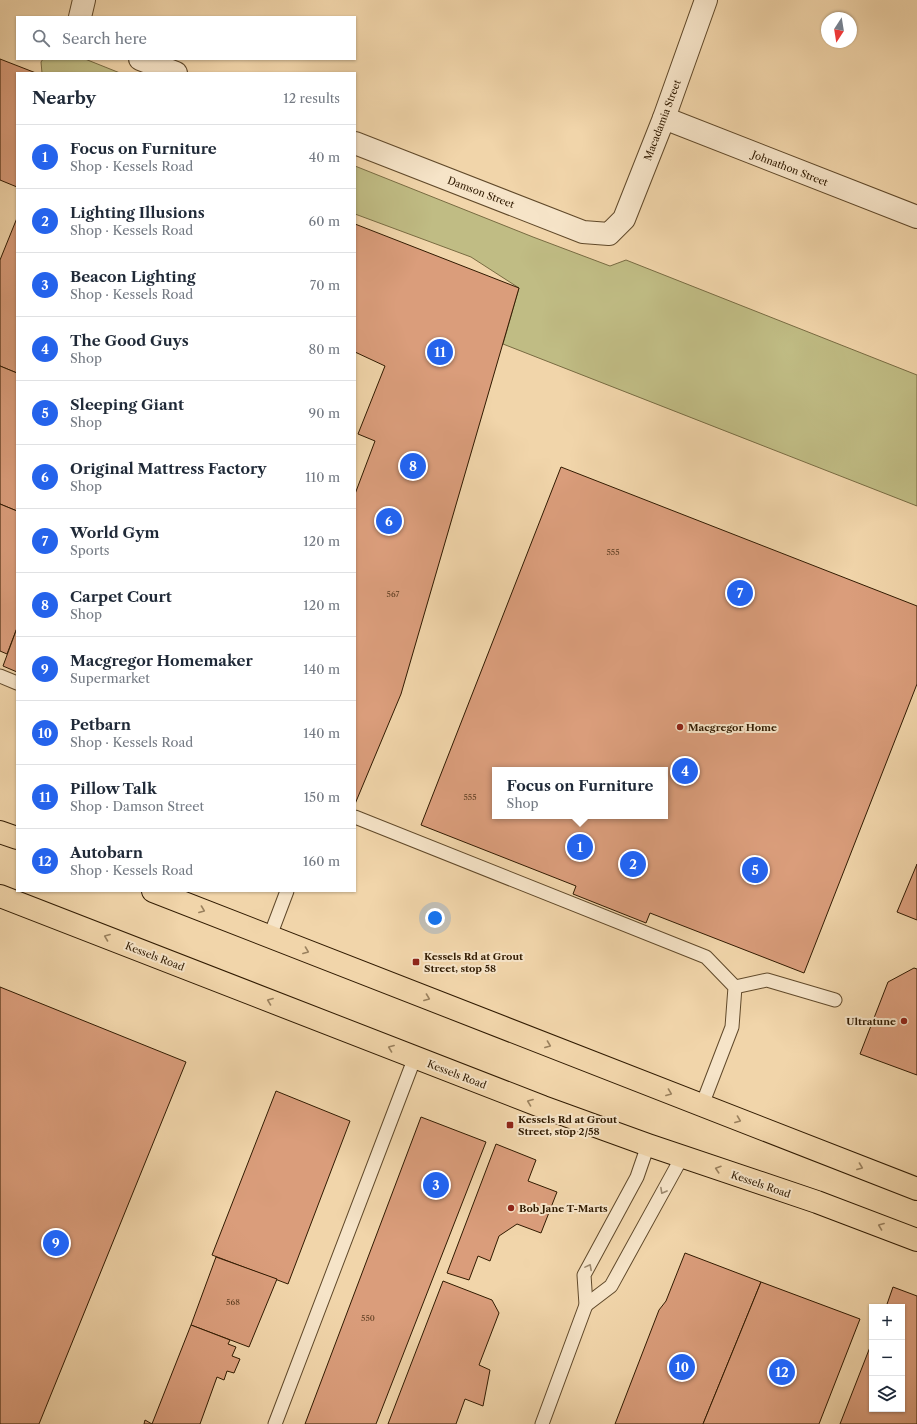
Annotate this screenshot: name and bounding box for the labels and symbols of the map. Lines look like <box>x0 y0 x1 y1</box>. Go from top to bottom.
north arrow <box>821 12 857 48</box>
street label: Macadamia Street <box>641 77 684 163</box>
street label: Johnathon Street <box>748 147 830 189</box>
street label: Damson Street <box>446 174 516 211</box>
pin: 11 <box>427 337 453 367</box>
pin: 8 <box>400 451 426 481</box>
pin: 6 <box>376 506 402 536</box>
house number: 555 <box>606 547 620 557</box>
pin: 7 <box>727 578 753 608</box>
house number: 567 <box>387 589 399 599</box>
place label: Macgregor Home <box>688 721 777 734</box>
marker: Macgregor Home <box>675 722 685 732</box>
pin: 4 <box>672 756 698 786</box>
house number: 555 <box>463 792 477 802</box>
pin: 1 <box>567 832 593 862</box>
pin: 2 <box>620 849 646 879</box>
pin: 5 <box>742 855 768 885</box>
one-way arrow <box>199 906 206 914</box>
your location <box>425 908 445 928</box>
one-way arrow <box>103 934 110 942</box>
street label: Kessels Road <box>123 939 186 974</box>
one-way arrow <box>303 946 310 954</box>
place label: Kessels Rd at Grout Street, stop 58 <box>424 950 523 975</box>
marker: Kessels Rd at Grout Street, stop 58 <box>411 957 421 967</box>
one-way arrow <box>423 993 431 1001</box>
one-way arrow <box>266 997 273 1005</box>
place label: Ultratune <box>846 1015 896 1028</box>
marker: Ultratune <box>899 1016 909 1026</box>
one-way arrow <box>545 1041 552 1049</box>
one-way arrow <box>387 1044 394 1052</box>
street label: Kessels Road <box>425 1057 488 1092</box>
one-way arrow <box>666 1088 673 1096</box>
one-way arrow <box>527 1098 534 1106</box>
place label: Kessels Rd at Grout Street, stop 2/58 <box>518 1113 617 1138</box>
one-way arrow <box>735 1115 742 1123</box>
marker: Kessels Rd at Grout Street, stop 2/58 <box>505 1120 515 1130</box>
one-way arrow <box>856 1162 863 1170</box>
one-way arrow <box>715 1166 722 1174</box>
street label: Kessels Road <box>729 1168 792 1201</box>
pin: 3 <box>423 1170 449 1200</box>
one-way arrow <box>661 1187 668 1195</box>
place label: Bob Jane T-Marts <box>519 1202 608 1215</box>
marker: Bob Jane T-Marts <box>506 1203 516 1213</box>
one-way arrow <box>877 1223 884 1231</box>
pin: 9 <box>43 1228 69 1258</box>
one-way arrow <box>584 1264 591 1271</box>
house number: 568 <box>226 1297 240 1307</box>
house number: 550 <box>361 1313 375 1323</box>
pin: 10 <box>669 1352 695 1382</box>
pin: 12 <box>769 1357 795 1387</box>

